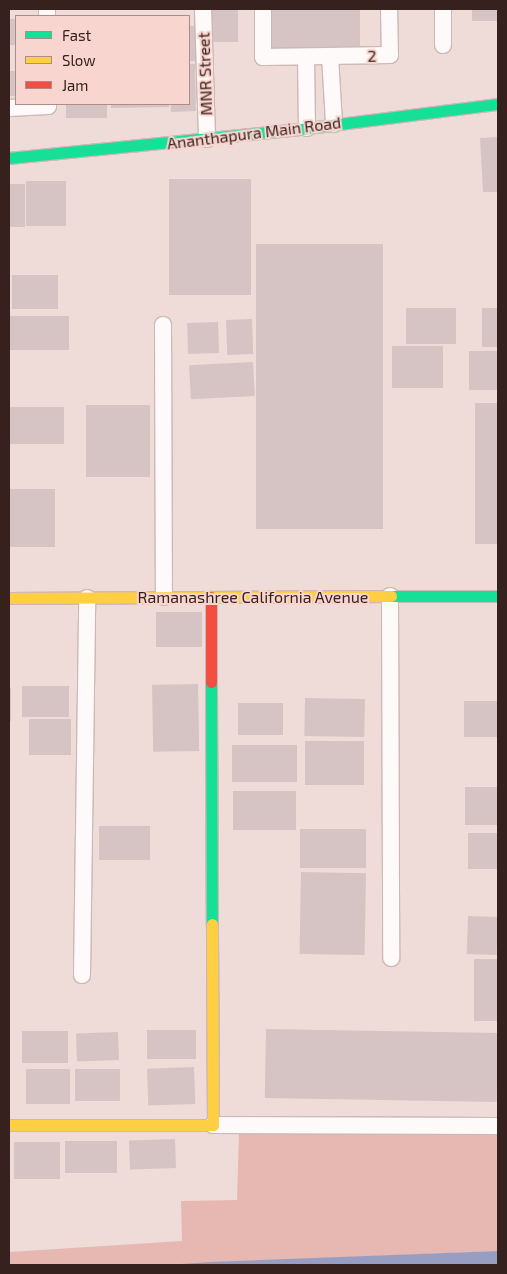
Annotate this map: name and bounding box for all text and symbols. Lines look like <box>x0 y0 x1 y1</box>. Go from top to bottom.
legend <box>15 15 190 105</box>
text: Fast <box>62 26 91 44</box>
street label: MNR Street <box>194 32 216 116</box>
street label: 2 <box>367 46 377 66</box>
text: Slow <box>62 51 96 69</box>
text: Jam <box>62 76 88 94</box>
street label: Ananthapura Main Road <box>166 113 342 153</box>
street label: Ramanashree California Avenue <box>137 587 369 607</box>

